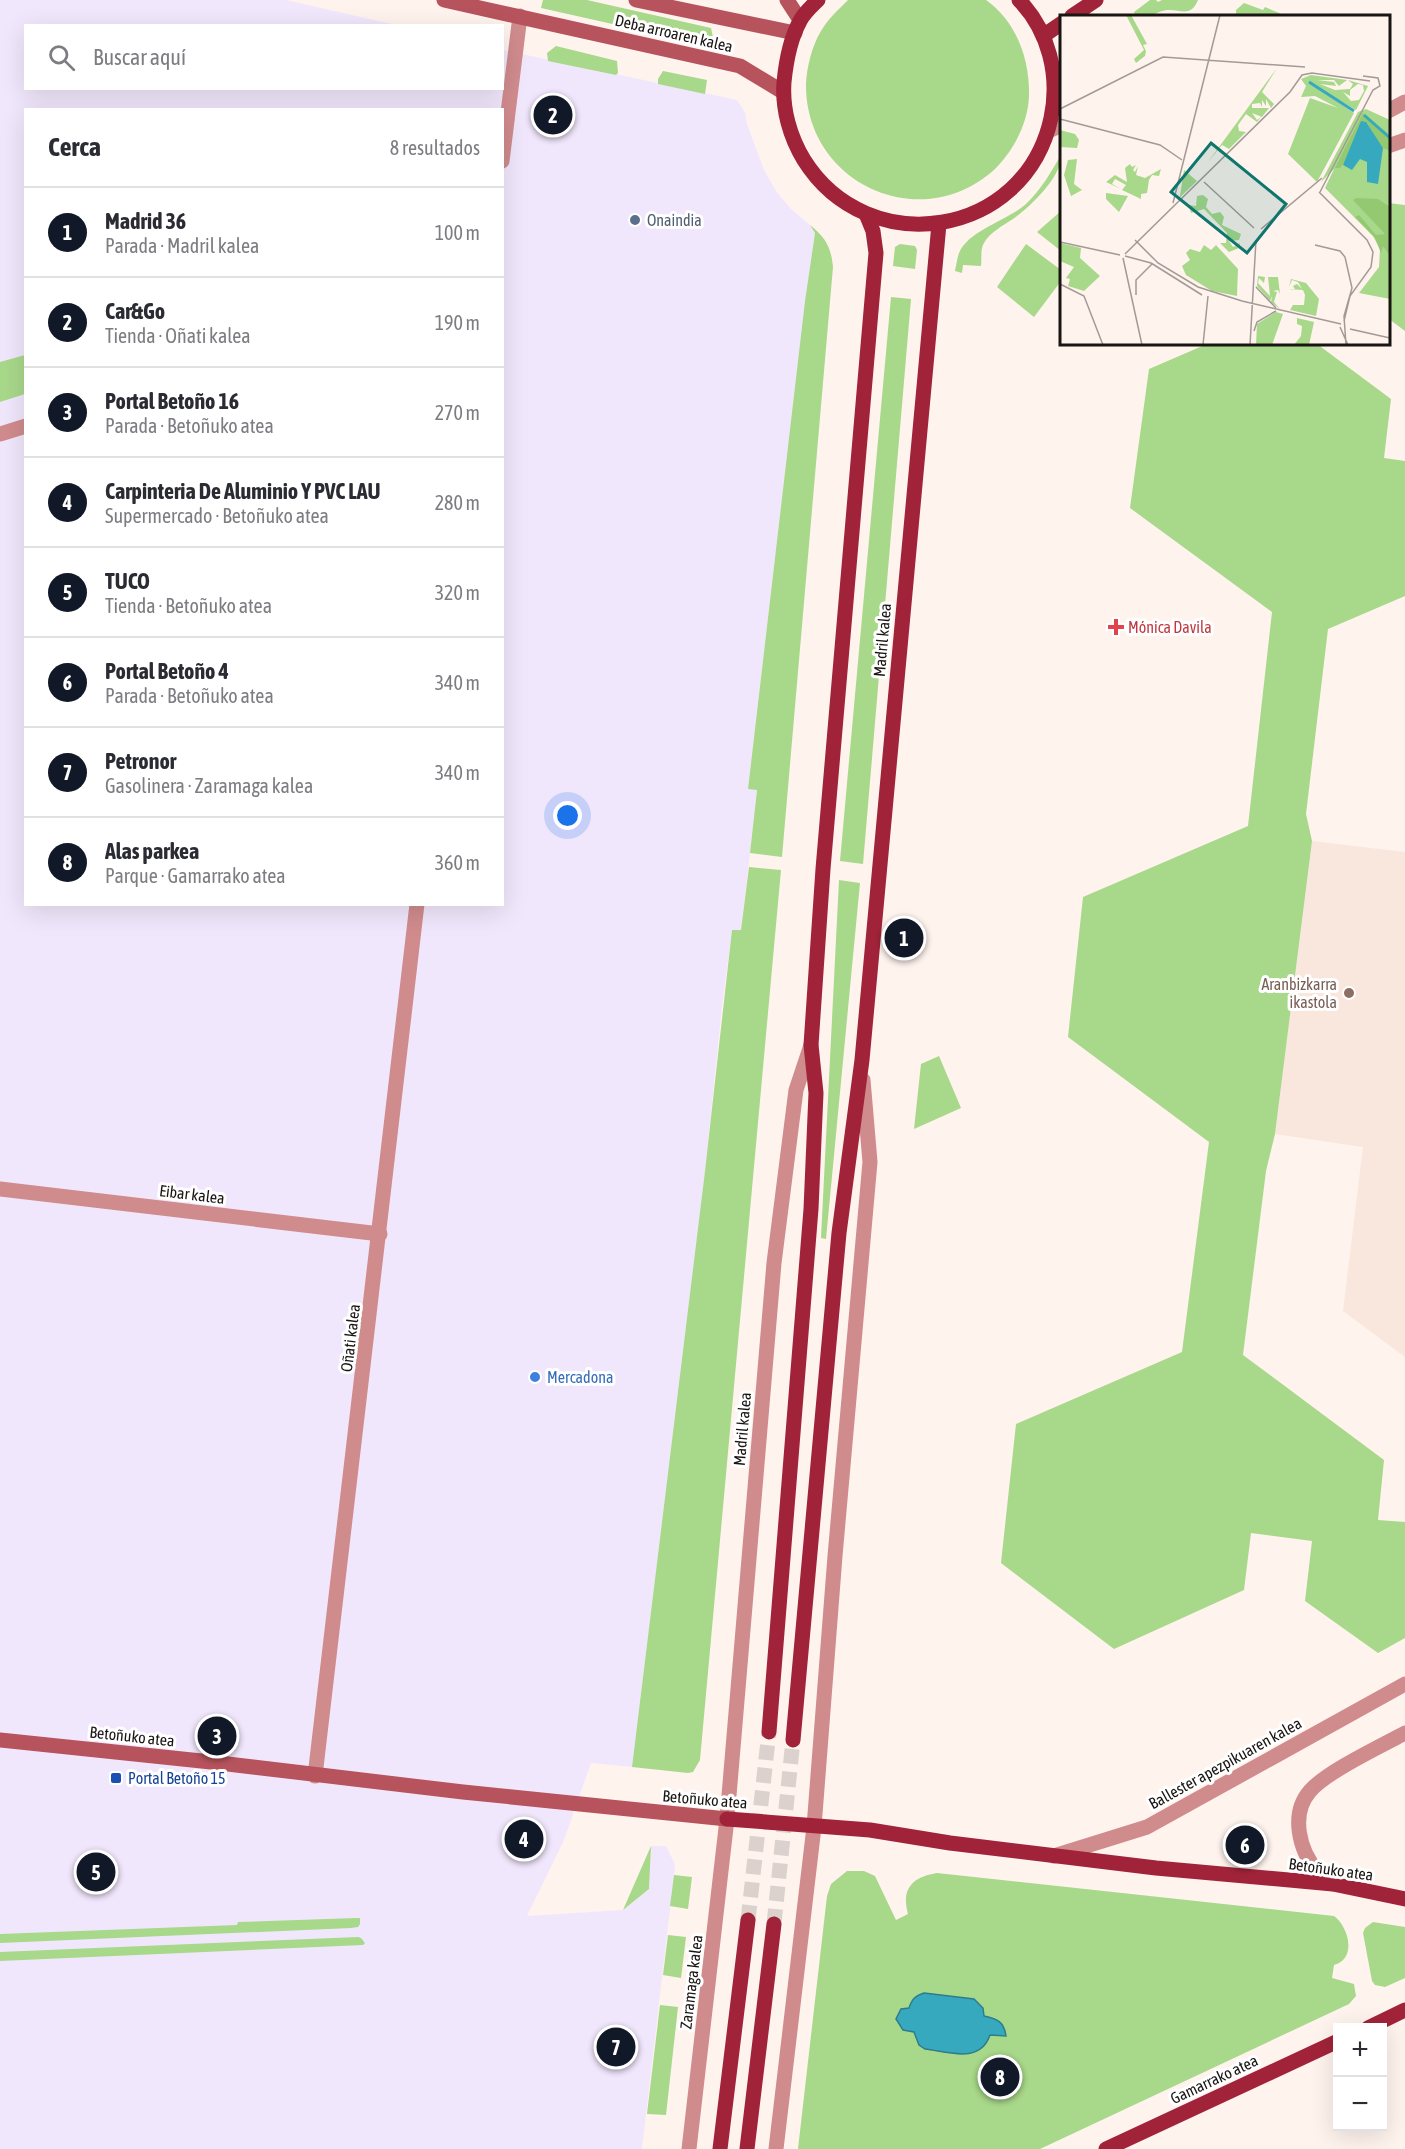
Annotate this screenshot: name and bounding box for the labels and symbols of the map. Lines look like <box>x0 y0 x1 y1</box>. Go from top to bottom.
street label: Deba arroaren kalea <box>613 11 735 55</box>
inset map <box>1060 15 1390 345</box>
pin: 2 <box>534 92 572 138</box>
place label: Onaindia <box>647 211 702 229</box>
marker: Onaindia <box>628 213 642 227</box>
street label: Madril kalea <box>870 602 894 678</box>
place label: Mónica Davila <box>1128 618 1212 636</box>
marker: Mónica Davila <box>1109 620 1123 634</box>
your location <box>553 801 582 830</box>
pin: 1 <box>884 916 924 960</box>
place label: Aranbizkarra ikastola <box>1261 975 1337 1011</box>
marker: Aranbizkarra ikastola <box>1342 986 1356 1000</box>
street label: Eibar kalea <box>158 1181 226 1207</box>
street label: Oñati kalea <box>337 1303 363 1373</box>
place label: Mercadona <box>547 1368 613 1386</box>
marker: Mercadona <box>528 1370 542 1384</box>
street label: Madril kalea <box>730 1391 754 1467</box>
pin: 3 <box>198 1714 236 1758</box>
street label: Ballester apezpikuaren kalea <box>1146 1714 1305 1813</box>
street label: Betoñuko atea <box>89 1723 175 1749</box>
place label: Portal Betoño 15 <box>128 1769 226 1787</box>
marker: Portal Betoño 15 <box>109 1771 123 1785</box>
street label: Betoñuko atea <box>662 1786 748 1812</box>
pin: 4 <box>504 1816 544 1862</box>
pin: 6 <box>1226 1822 1264 1868</box>
pin: 5 <box>76 1850 116 1894</box>
street label: Betoñuko atea <box>1287 1854 1375 1884</box>
street label: Zaramaga kalea <box>676 1934 707 2030</box>
pin: 7 <box>596 2024 636 2070</box>
street label: Gamarrako atea <box>1167 2051 1261 2107</box>
pin: 8 <box>980 2054 1020 2100</box>

